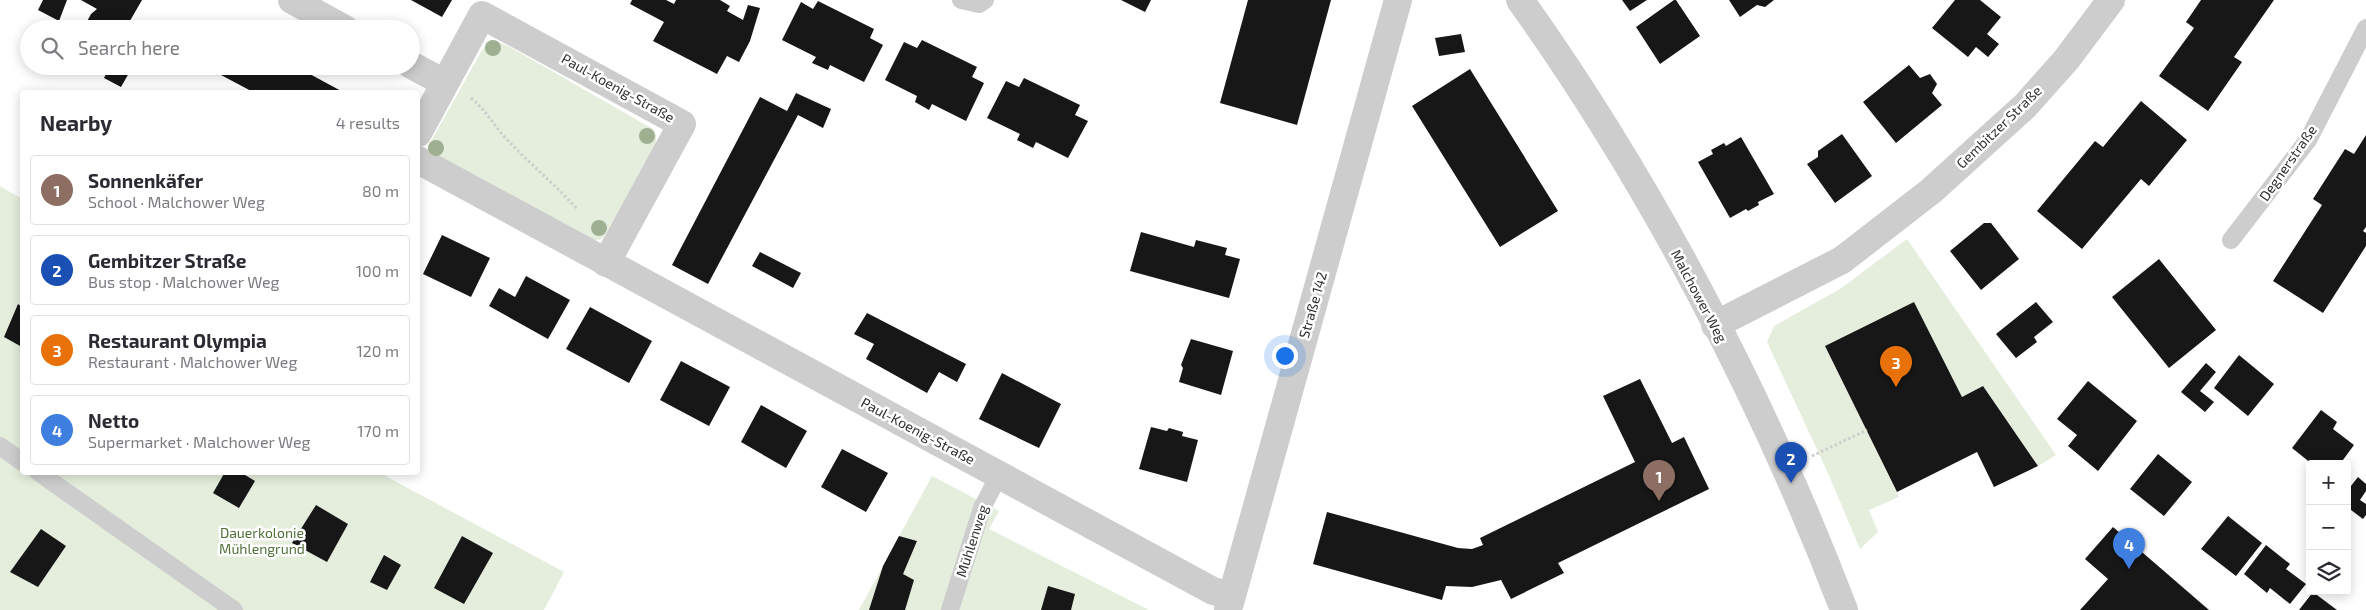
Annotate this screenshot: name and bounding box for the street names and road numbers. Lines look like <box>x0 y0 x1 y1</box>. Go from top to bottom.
street label: Paul-Koenig-Straße <box>559 49 678 126</box>
street label: Gembitzer Straße <box>1953 82 2045 172</box>
street label: Degnerstraße <box>2255 122 2320 204</box>
street label: Malchower Weg <box>1668 246 1731 345</box>
street label: Straße 142 <box>1295 269 1330 340</box>
street label: Paul-Koenig-Straße <box>858 393 978 468</box>
street label: Mühlenweg <box>952 502 991 579</box>

